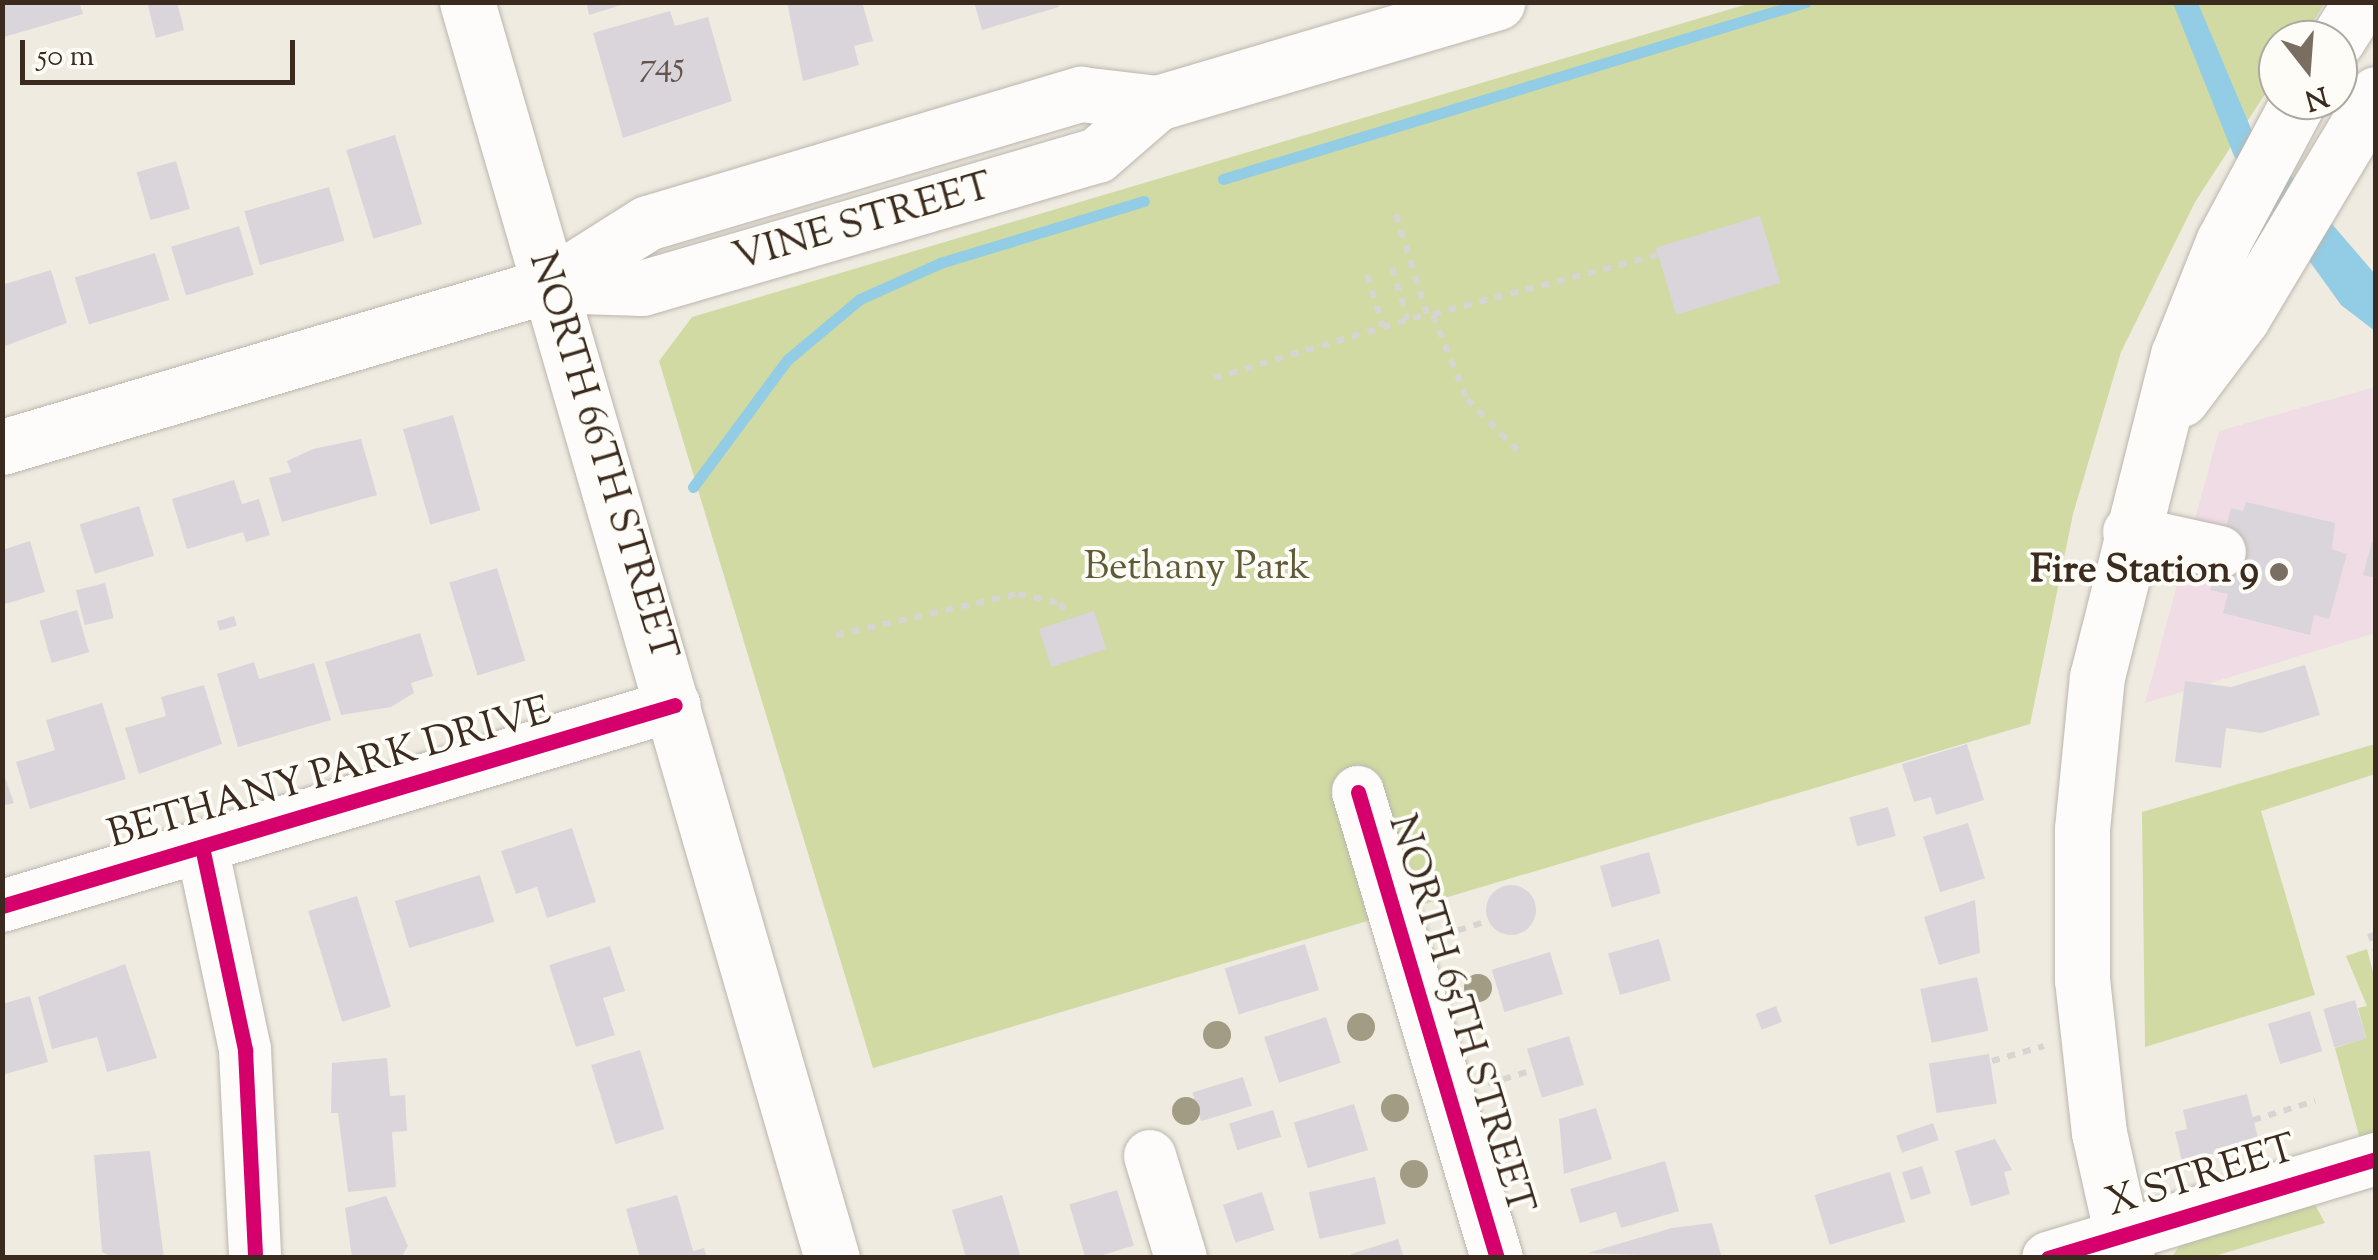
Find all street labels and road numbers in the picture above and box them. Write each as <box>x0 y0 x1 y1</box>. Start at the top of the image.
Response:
street label: VINE STREET <box>728 164 998 284</box>
street label: NORTH 66TH STREET <box>516 247 686 667</box>
street label: BETHANY PARK DRIVE <box>103 689 557 861</box>
street label: NORTH 65TH STREET <box>1375 810 1543 1220</box>
street label: X STREET <box>2101 1126 2303 1230</box>

